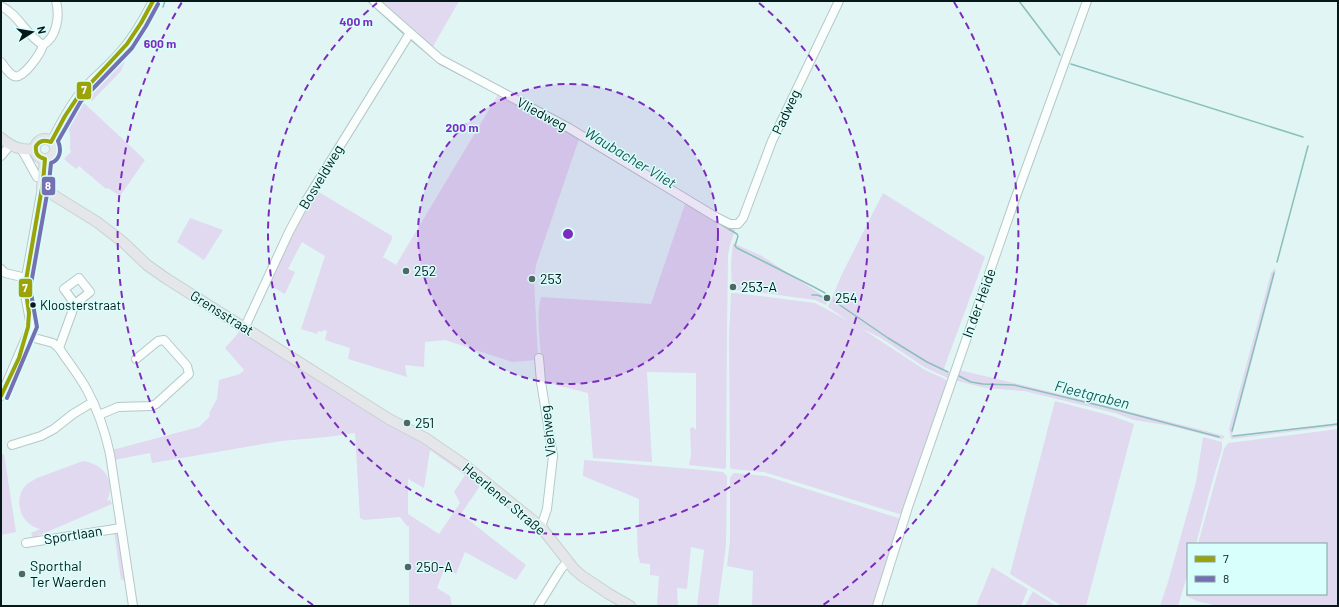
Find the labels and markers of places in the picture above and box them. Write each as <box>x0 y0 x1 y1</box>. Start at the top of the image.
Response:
centre of rings <box>561 227 575 241</box>
place label: 252 <box>414 262 436 279</box>
marker: 252 <box>401 266 411 276</box>
place label: 253 <box>540 270 562 287</box>
marker: 253 <box>527 274 537 284</box>
place label: 253-A <box>741 278 777 295</box>
marker: 253-A <box>728 282 738 292</box>
place label: 254 <box>835 289 857 306</box>
marker: 254 <box>822 293 832 303</box>
place label: Kloosterstraat <box>40 297 121 313</box>
marker: Kloosterstraat <box>28 300 38 310</box>
place label: 251 <box>415 414 434 431</box>
marker: 251 <box>402 418 412 428</box>
place label: Sporthal Ter Waerden <box>30 557 106 590</box>
place label: 250-A <box>416 558 453 575</box>
marker: 250-A <box>403 562 413 572</box>
marker: Sporthal Ter Waerden <box>17 569 27 579</box>

